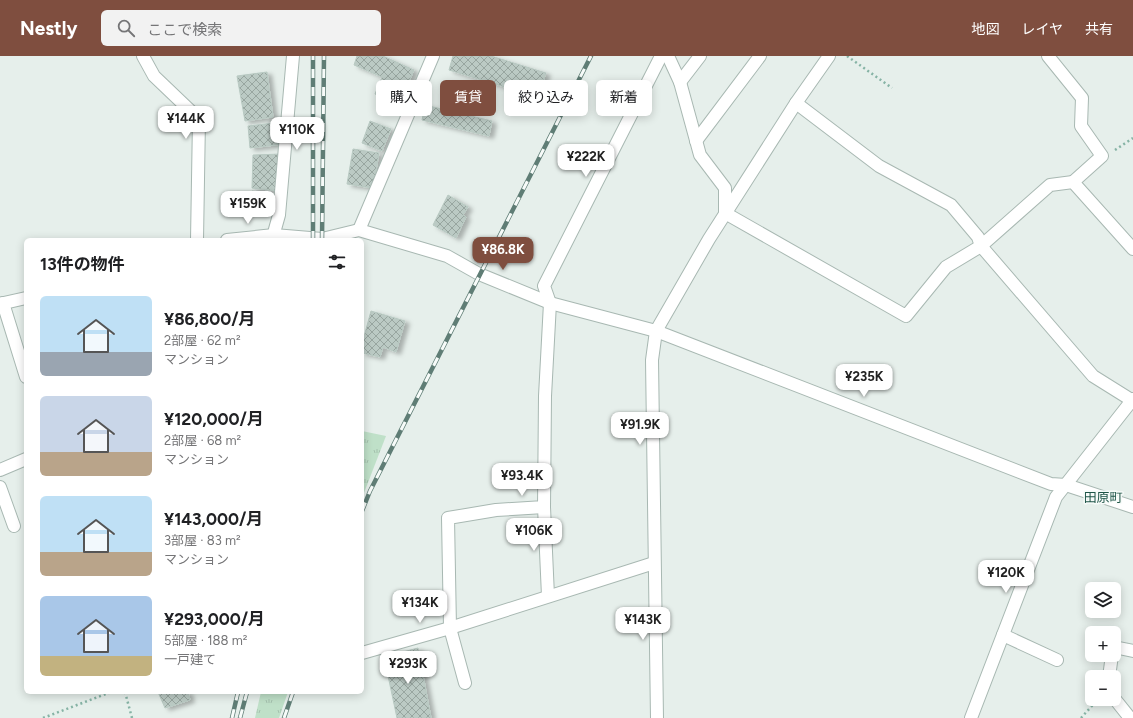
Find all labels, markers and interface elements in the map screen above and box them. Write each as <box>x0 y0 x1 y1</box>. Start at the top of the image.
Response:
search box <box>101 10 381 46</box>
text: Nestly <box>20 17 77 40</box>
icon: search <box>115 17 137 39</box>
text: ここで検索 <box>147 21 222 39</box>
text: 地図 <box>971 21 999 38</box>
text: レイヤ <box>1021 21 1063 38</box>
text: 共有 <box>1085 21 1113 38</box>
chip: 購入 <box>376 80 432 116</box>
chip: 賃貸 <box>440 80 496 116</box>
chip: 絞り込み <box>504 80 588 116</box>
chip: 新着 <box>596 80 652 116</box>
pin: ¥144K <box>158 106 214 140</box>
text: ¥144K <box>167 111 205 126</box>
pin: ¥110K <box>269 117 325 151</box>
text: ¥110K <box>279 122 315 137</box>
pin: ¥222K <box>558 144 614 178</box>
text: ¥222K <box>567 149 606 164</box>
pin: ¥159K <box>220 191 276 225</box>
text: ¥159K <box>230 196 267 211</box>
pin: ¥86.8K <box>470 237 536 271</box>
text: ¥86.8K <box>481 242 525 257</box>
icon: filters <box>326 251 348 273</box>
text: 13件の物件 <box>40 254 125 274</box>
text: ¥86,800/月 <box>164 309 256 329</box>
icon: home <box>72 312 120 360</box>
text: 2部屋 · 62 m² <box>164 333 241 348</box>
text: マンション <box>164 352 229 367</box>
pin: ¥235K <box>836 364 892 398</box>
text: ¥235K <box>845 369 883 384</box>
text: ¥120,000/月 <box>164 409 264 429</box>
icon: home <box>72 412 120 460</box>
pin: ¥91.9K <box>607 412 673 446</box>
text: ¥91.9K <box>620 417 660 432</box>
text: 2部屋 · 68 m² <box>164 433 241 448</box>
text: マンション <box>164 452 229 467</box>
pin: ¥93.4K <box>489 463 555 497</box>
text: ¥93.4K <box>501 468 543 483</box>
district label: 田原町 <box>1083 490 1123 505</box>
text: ¥143,000/月 <box>164 509 263 529</box>
icon: home <box>72 512 120 560</box>
pin: ¥106K <box>506 518 562 552</box>
text: ¥106K <box>515 523 553 538</box>
text: 3部屋 · 83 m² <box>164 533 241 548</box>
text: マンション <box>164 552 229 567</box>
pin: ¥120K <box>978 560 1034 594</box>
text: ¥120K <box>987 565 1025 580</box>
map controls <box>1085 582 1121 706</box>
button: layers <box>1085 582 1121 618</box>
pin: ¥134K <box>392 590 448 624</box>
text: ¥134K <box>401 595 439 610</box>
pin: ¥143K <box>615 607 671 641</box>
text: ¥293,000/月 <box>164 609 265 629</box>
icon: home <box>72 612 120 660</box>
text: ¥143K <box>624 612 662 627</box>
button: + <box>1085 626 1121 662</box>
text: 5部屋 · 188 m² <box>164 633 248 648</box>
pin: ¥293K <box>380 651 436 685</box>
text: 一戸建て <box>164 652 216 667</box>
text: ¥293K <box>389 656 427 671</box>
button: − <box>1085 670 1121 706</box>

